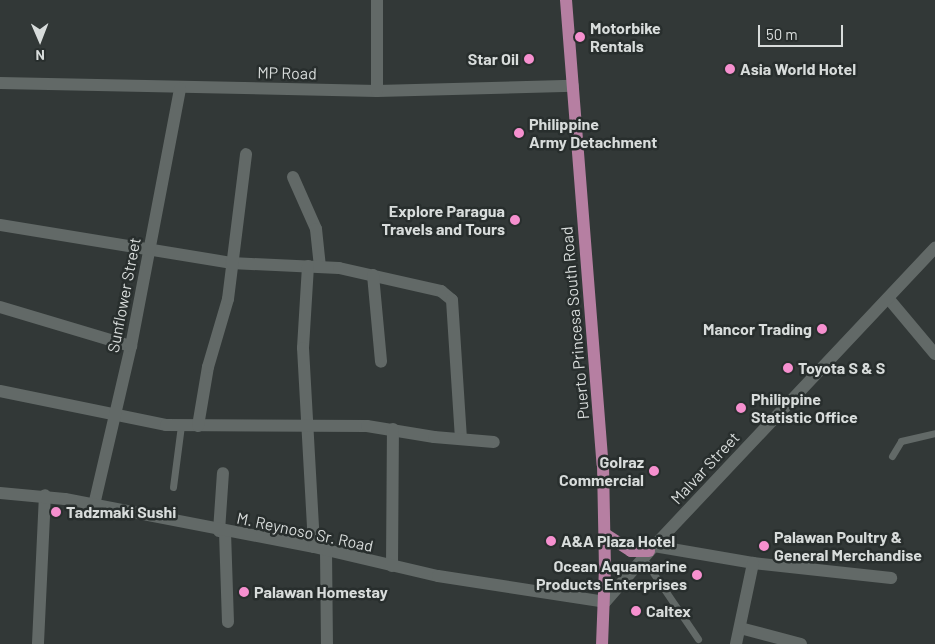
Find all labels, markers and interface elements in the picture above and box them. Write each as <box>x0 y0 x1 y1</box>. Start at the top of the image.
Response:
north arrow <box>15 15 65 65</box>
scale bar <box>760 15 845 47</box>
place label: Motorbike Rentals <box>590 18 661 56</box>
text: 50 m <box>766 25 798 43</box>
marker: Motorbike Rentals <box>574 31 586 43</box>
text: N <box>35 47 45 64</box>
place label: Star Oil <box>468 49 519 69</box>
marker: Star Oil <box>523 53 535 65</box>
place label: Asia World Hotel <box>740 59 856 79</box>
street label: MP Road <box>257 63 317 83</box>
marker: Asia World Hotel <box>724 63 736 75</box>
place label: Philippine Army Detachment <box>529 114 657 152</box>
marker: Philippine Army Detachment <box>513 127 525 139</box>
place label: Explore Paragua Travels and Tours <box>382 201 505 239</box>
marker: Explore Paragua Travels and Tours <box>509 214 521 226</box>
street label: Puerto Princesa South Road <box>557 226 593 420</box>
street label: Sunflower Street <box>103 236 145 354</box>
place label: Mancor Trading <box>703 319 812 339</box>
marker: Mancor Trading <box>816 323 828 335</box>
place label: Toyota S & S <box>798 358 885 378</box>
marker: Toyota S & S <box>782 362 794 374</box>
place label: Philippine Statistic Office <box>751 389 858 427</box>
marker: Philippine Statistic Office <box>735 402 747 414</box>
street label: Malvar Street <box>667 428 743 508</box>
place label: Golraz Commercial <box>559 452 644 490</box>
marker: Golraz Commercial <box>648 465 660 477</box>
place label: Tadzmaki Sushi <box>66 502 176 522</box>
marker: Tadzmaki Sushi <box>50 506 62 518</box>
street label: M. Reynoso Sr. Road <box>235 508 375 556</box>
place label: Palawan Poultry & General Merchandise <box>774 527 922 565</box>
place label: A&A Plaza Hotel <box>561 531 675 551</box>
marker: A&A Plaza Hotel <box>545 535 557 547</box>
marker: Palawan Poultry & General Merchandise <box>758 540 770 552</box>
place label: Ocean Aquamarine Products Enterprises <box>536 556 687 594</box>
marker: Ocean Aquamarine Products Enterprises <box>691 569 703 581</box>
place label: Palawan Homestay <box>254 582 388 602</box>
marker: Palawan Homestay <box>238 586 250 598</box>
place label: Caltex <box>646 601 691 621</box>
marker: Caltex <box>630 605 642 617</box>

